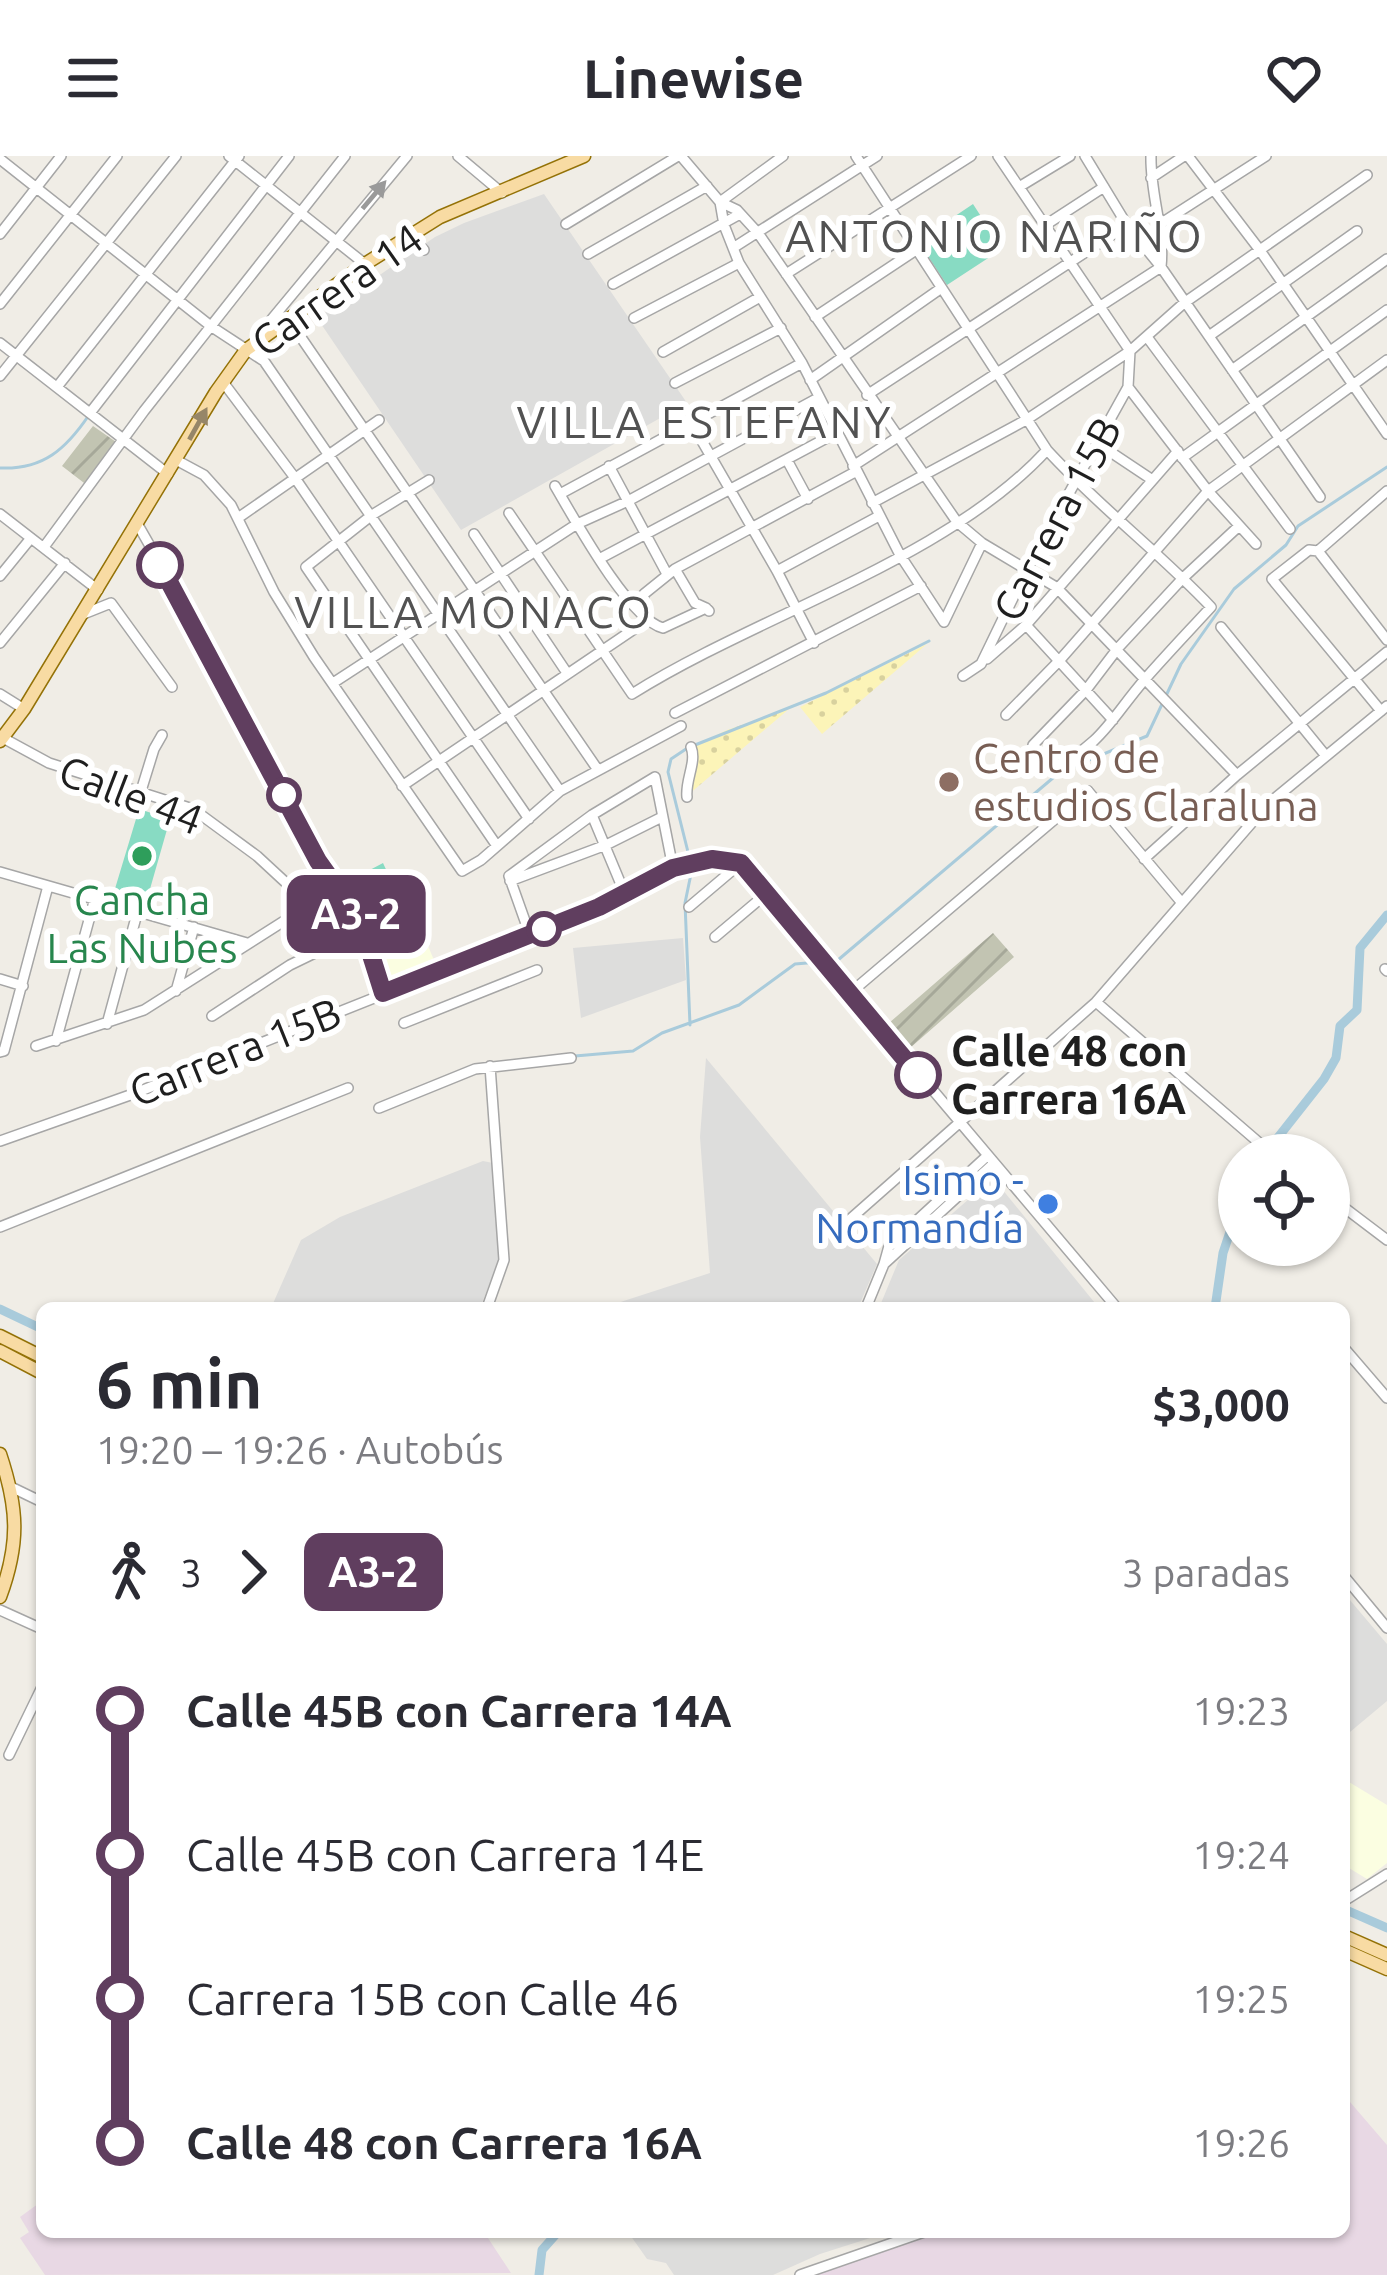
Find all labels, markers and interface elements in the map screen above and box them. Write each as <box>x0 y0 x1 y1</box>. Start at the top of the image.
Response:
icon: menu <box>60 45 126 111</box>
icon: heart <box>1261 45 1327 111</box>
text: Linewise <box>583 48 804 108</box>
one-way arrow <box>361 180 387 210</box>
district label: ANTONIO NARIÑO <box>785 210 1205 261</box>
street label: Carrera 14 <box>243 214 431 365</box>
district label: VILLA ESTEFANY <box>516 396 894 447</box>
one-way arrow <box>186 408 207 441</box>
street label: Carrera 15B <box>983 409 1130 628</box>
unlabelled marker <box>138 543 182 587</box>
district label: VILLA MONACO <box>294 586 654 637</box>
place label: Centro de estudios Claraluna <box>973 734 1319 829</box>
street label: Calle 44 <box>53 746 209 843</box>
marker: Centro de estudios Claraluna <box>936 769 962 795</box>
unlabelled marker <box>268 779 300 811</box>
marker: Cancha Las Nubes <box>129 843 155 869</box>
line badge: A3-2 <box>272 875 440 953</box>
place label: Cancha Las Nubes <box>47 876 237 971</box>
text: A3-2 <box>311 890 401 937</box>
unlabelled marker <box>528 913 560 945</box>
street label: Carrera 15B <box>122 988 347 1115</box>
place label: Calle 48 con Carrera 16A <box>951 1027 1188 1122</box>
marker: Calle 48 con Carrera 16A <box>896 1053 940 1097</box>
map controls <box>1218 1134 1350 1266</box>
button: locate <box>1218 1134 1350 1266</box>
place label: Isimo - Normandía <box>815 1156 1024 1251</box>
marker: Isimo - Normandía <box>1035 1191 1061 1217</box>
text: 6 min <box>96 1346 263 1420</box>
text: $3,000 <box>1152 1379 1290 1430</box>
text: 19:20 – 19:26 · Autobús <box>96 1428 504 1471</box>
icon: walk <box>96 1539 162 1605</box>
icon: forward <box>220 1539 286 1605</box>
text: A3-2 <box>328 1548 419 1595</box>
text: 3 <box>180 1551 202 1594</box>
text: 3 paradas <box>1122 1551 1290 1594</box>
text: Calle 45B con Carrera 14A <box>186 1685 732 1736</box>
text: 19:23 <box>1192 1689 1290 1732</box>
text: Calle 45B con Carrera 14E <box>186 1829 704 1880</box>
text: 19:24 <box>1192 1833 1290 1876</box>
text: Carrera 15B con Calle 46 <box>186 1973 679 2024</box>
text: 19:25 <box>1192 1977 1290 2020</box>
text: Calle 48 con Carrera 16A <box>186 2117 702 2168</box>
text: 19:26 <box>1192 2121 1290 2164</box>

